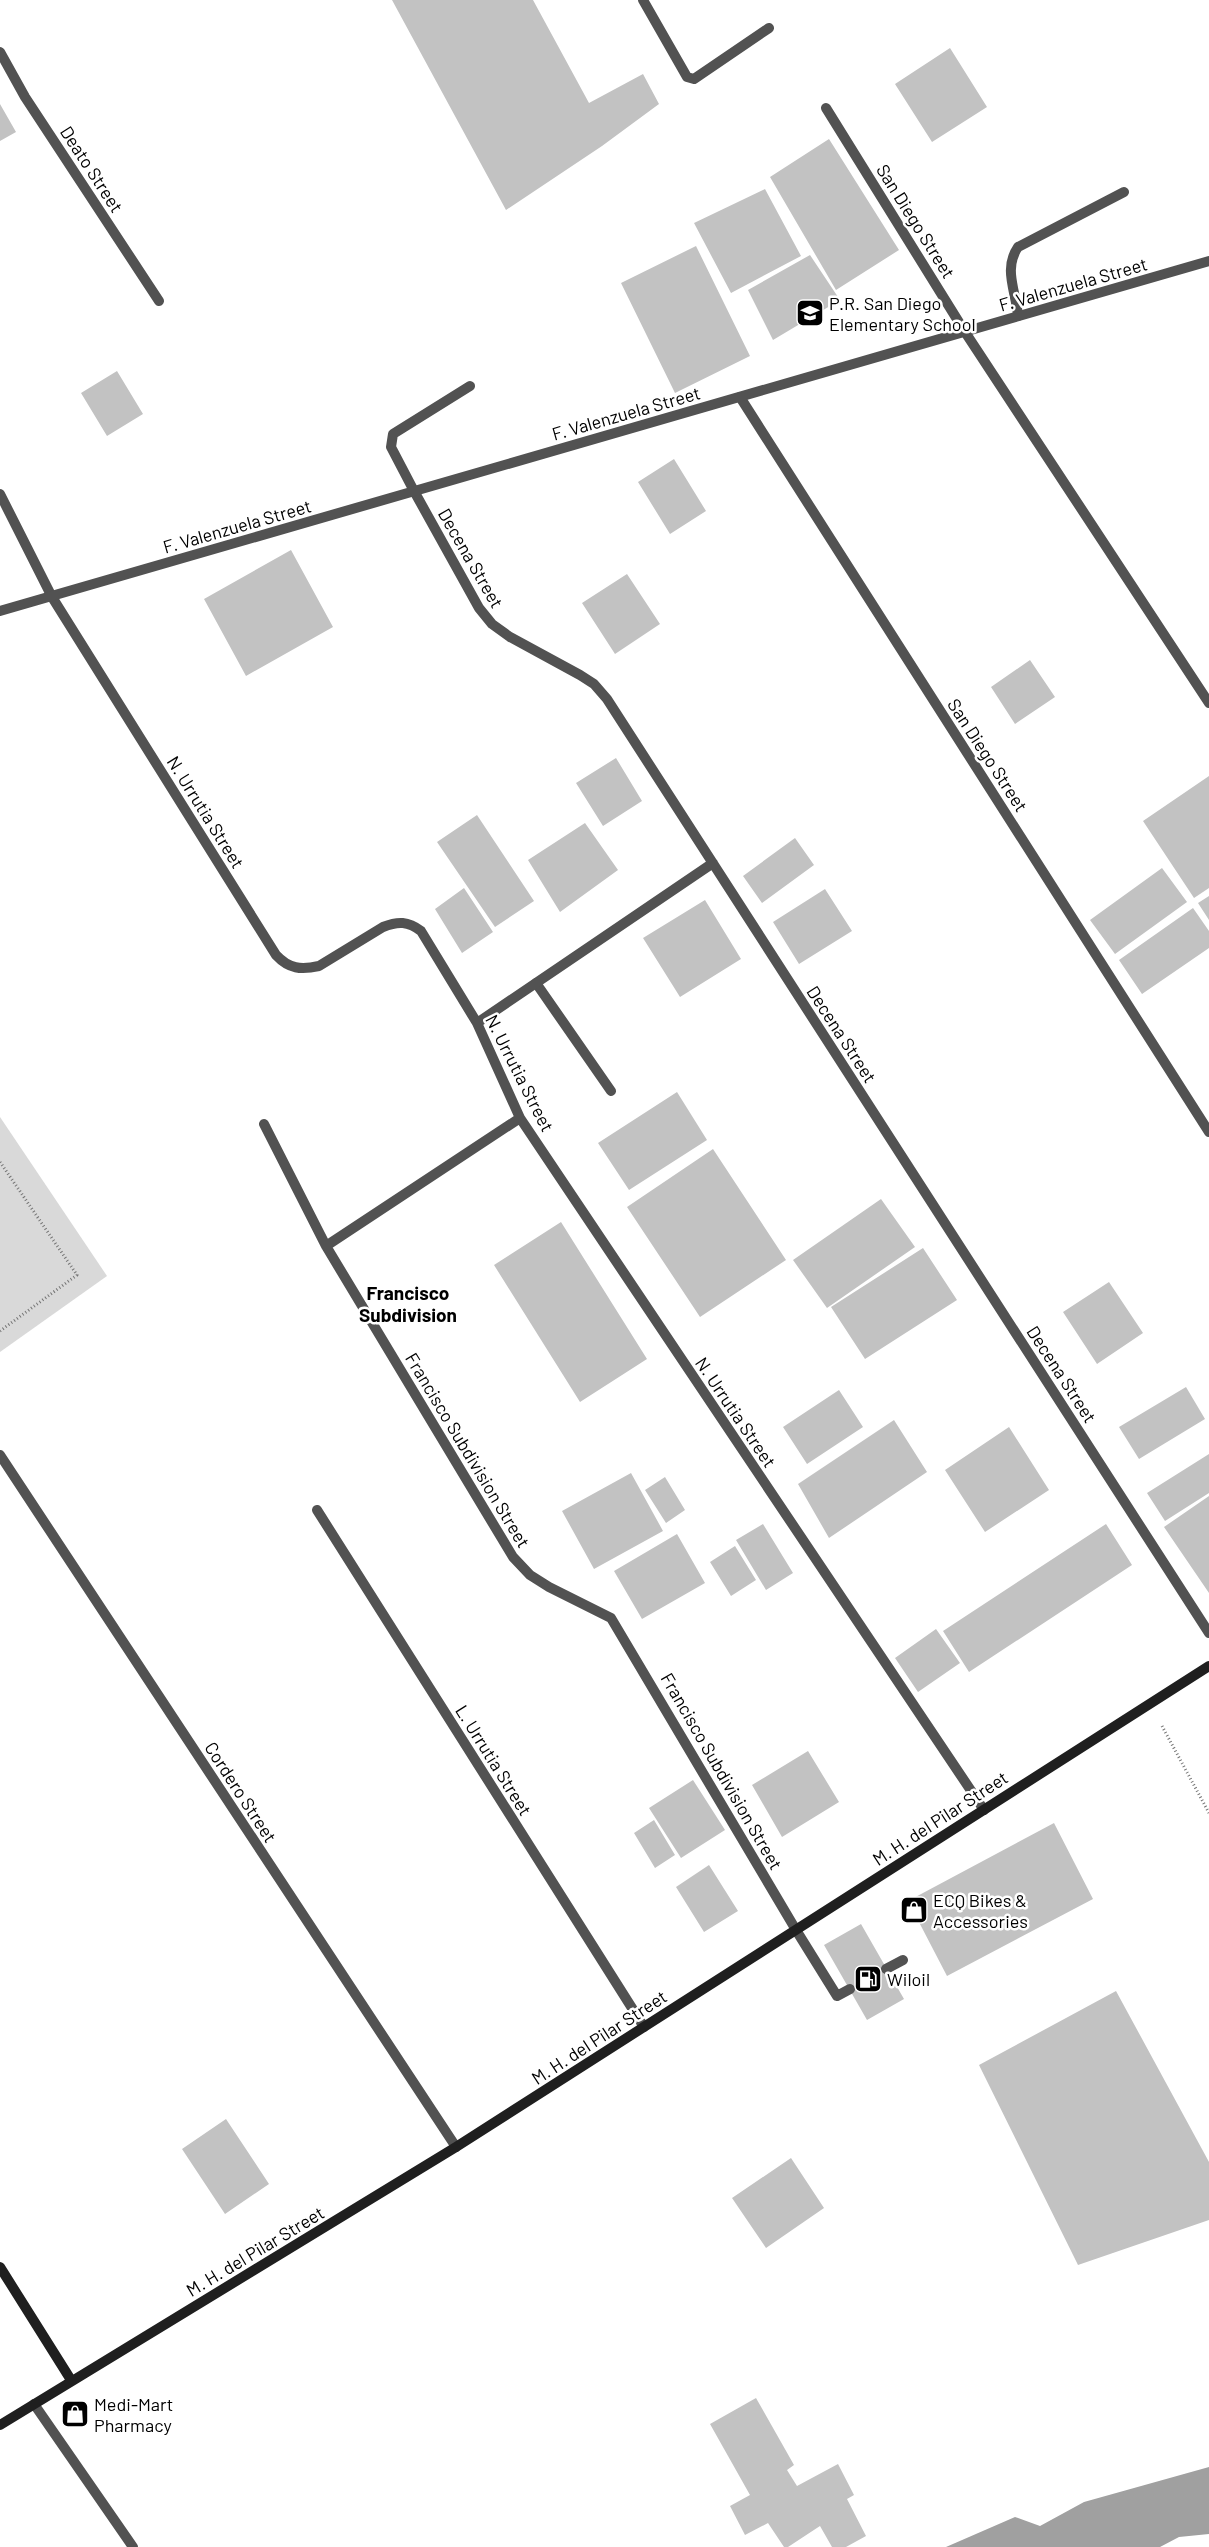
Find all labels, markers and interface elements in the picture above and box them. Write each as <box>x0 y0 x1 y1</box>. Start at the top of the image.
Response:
street label: Deato Street <box>56 122 128 216</box>
street label: San Diego Street <box>872 160 960 282</box>
street label: F. Valenzuela Street <box>996 252 1150 316</box>
place label: P.R. San Diego Elementary School <box>829 292 976 335</box>
school or university icon: P.R. San Diego Elementary School <box>795 298 825 328</box>
street label: F. Valenzuela Street <box>549 381 703 445</box>
street label: F. Valenzuela Street <box>160 494 314 558</box>
street label: Decena Street <box>434 504 508 612</box>
street label: San Diego Street <box>943 694 1033 816</box>
street label: N. Urrutia Street <box>163 752 249 872</box>
street label: Decena Street <box>802 981 882 1087</box>
street label: N. Urrutia Street <box>481 1011 559 1135</box>
district label: Francisco Subdivision <box>359 1281 457 1326</box>
street label: Decena Street <box>1022 1321 1102 1427</box>
street label: Francisco Subdivision Street <box>401 1349 535 1551</box>
street label: N. Urrutia Street <box>691 1353 781 1471</box>
street label: Francisco Subdivision Street <box>657 1669 787 1873</box>
street label: L. Urrutia Street <box>451 1701 537 1819</box>
street label: Cordero Street <box>200 1738 282 1846</box>
street label: M. H. del Pilar Street <box>868 1766 1012 1870</box>
place label: ECQ Bikes & Accessories <box>933 1889 1028 1932</box>
shop icon: ECQ Bikes & Accessories <box>899 1895 929 1925</box>
fuel station icon: Wiloil <box>853 1964 883 1994</box>
place label: Wiloil <box>887 1968 930 1990</box>
street label: M. H. del Pilar Street <box>527 1985 671 2089</box>
street label: M. H. del Pilar Street <box>182 2201 328 2301</box>
place label: Medi-Mart Pharmacy <box>94 2393 173 2436</box>
shop icon: Medi-Mart Pharmacy <box>60 2399 90 2429</box>

